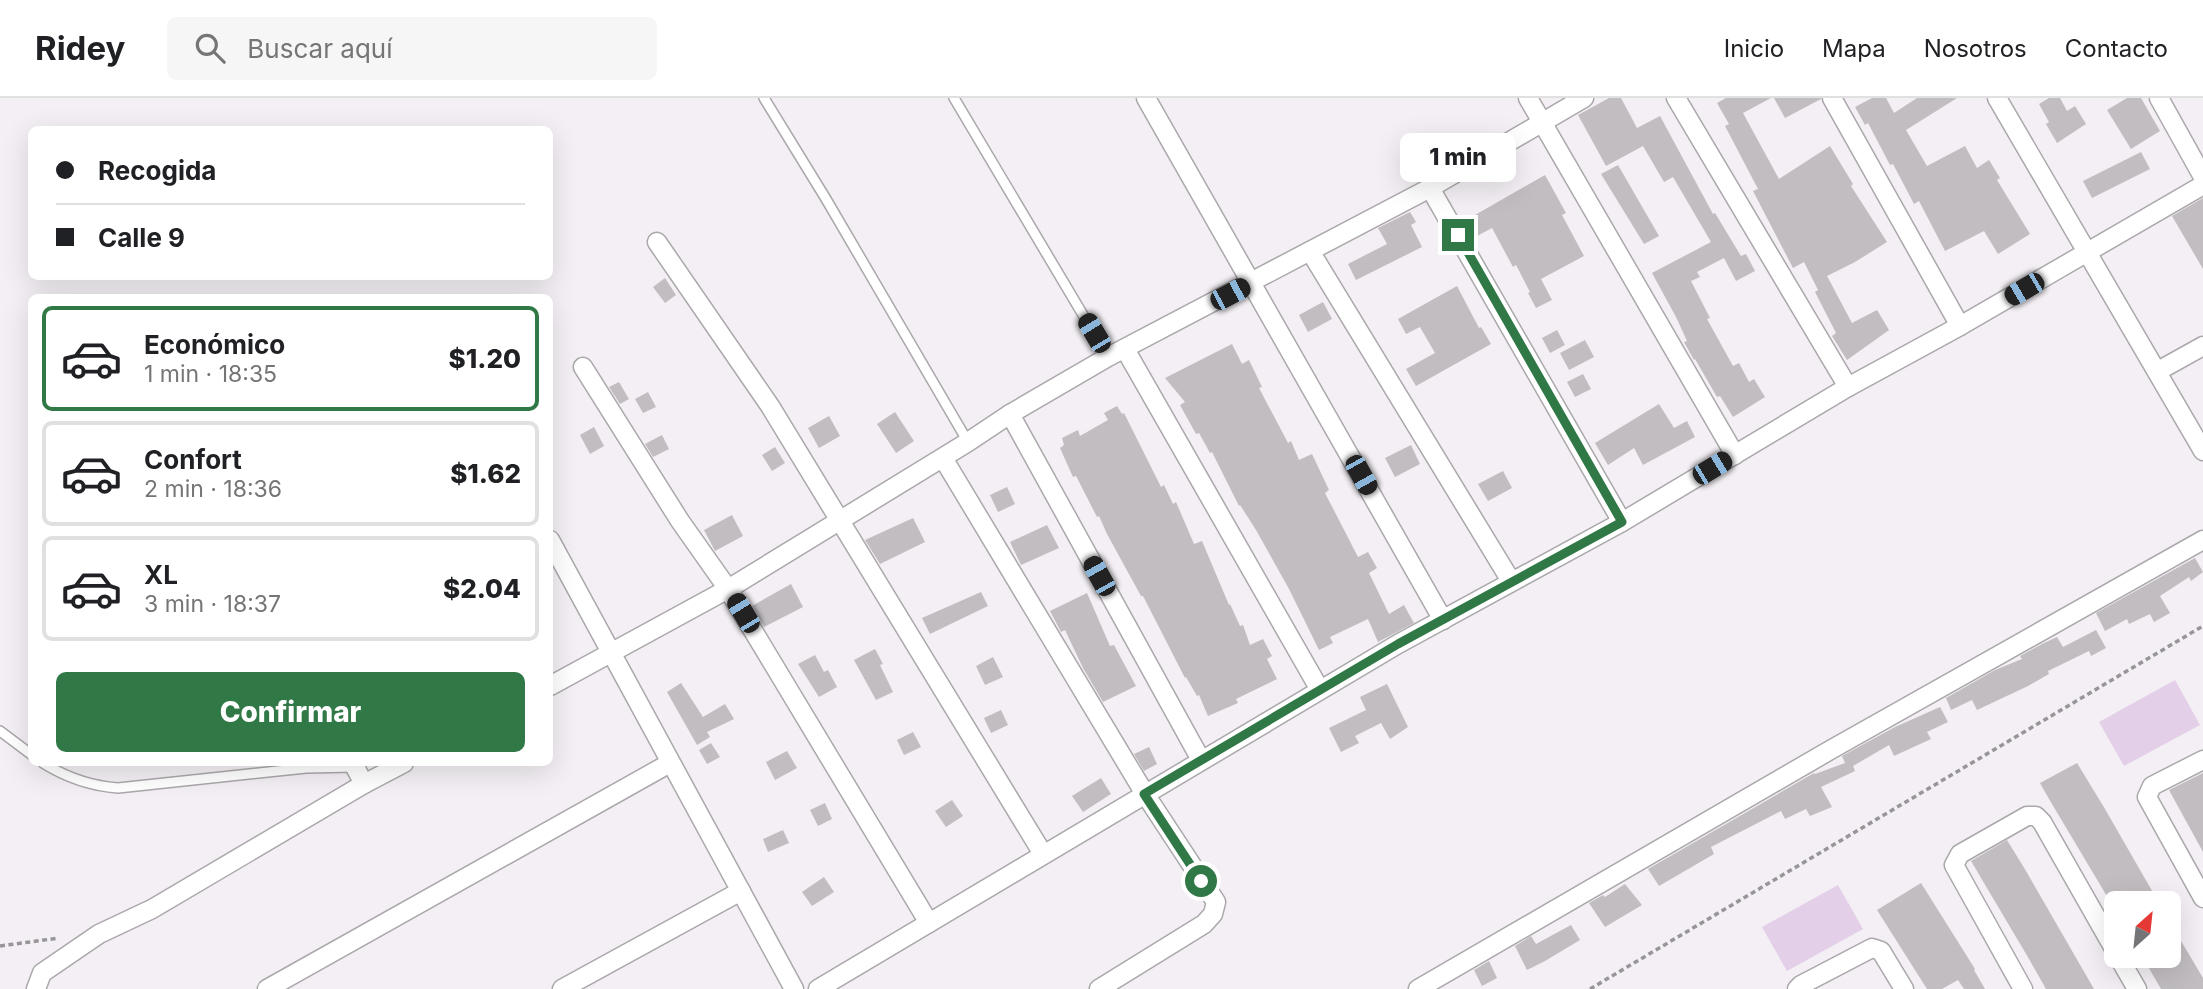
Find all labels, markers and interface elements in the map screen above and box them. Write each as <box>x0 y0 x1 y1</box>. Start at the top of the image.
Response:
search box <box>167 17 657 80</box>
text: Ridey <box>35 28 125 68</box>
icon: search <box>191 29 229 67</box>
text: Buscar aquí <box>247 33 392 64</box>
text: Inicio <box>1724 34 1784 63</box>
text: Mapa <box>1822 34 1886 63</box>
text: Nosotros <box>1924 34 2027 63</box>
text: Contacto <box>2065 34 2168 63</box>
callout: 1 min <box>1400 134 1516 183</box>
text: 1 min <box>1429 143 1487 171</box>
text: Recogida <box>98 155 216 186</box>
route end <box>1442 219 1474 251</box>
text: Calle 9 <box>98 222 185 253</box>
car <box>2001 269 2048 309</box>
car <box>1207 275 1254 313</box>
car <box>1075 310 1114 356</box>
icon: car <box>60 327 123 390</box>
text: Económico <box>144 329 285 360</box>
text: $1.20 <box>449 343 521 374</box>
text: 1 min · 18:35 <box>144 360 277 388</box>
icon: car <box>60 442 123 505</box>
text: Confort <box>144 444 242 475</box>
car <box>1689 448 1736 488</box>
car <box>1342 452 1381 498</box>
text: $1.62 <box>450 458 521 489</box>
text: 2 min · 18:36 <box>144 475 282 503</box>
car <box>1080 553 1119 599</box>
icon: car <box>60 557 123 620</box>
text: XL <box>144 559 178 590</box>
text: $2.04 <box>443 573 521 604</box>
text: 3 min · 18:37 <box>144 590 281 618</box>
car <box>724 590 763 636</box>
button: Confirmar <box>56 672 525 752</box>
route start <box>1185 865 1217 897</box>
north arrow <box>2104 891 2180 968</box>
map controls <box>2104 891 2181 968</box>

